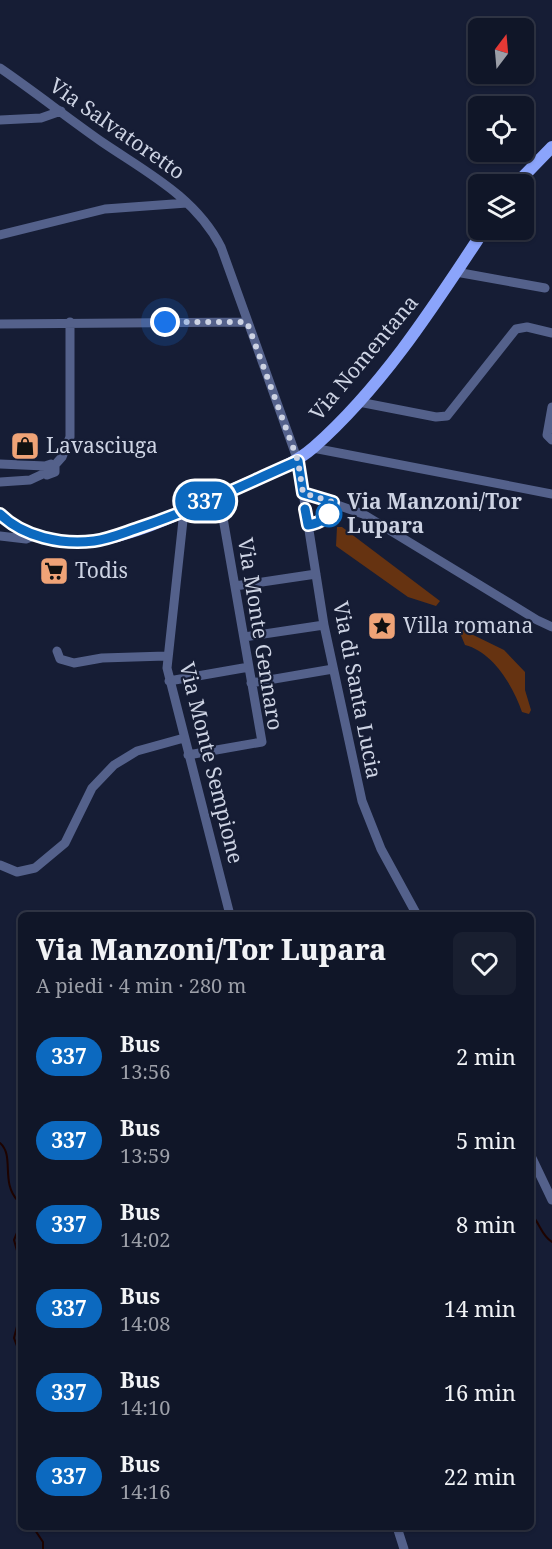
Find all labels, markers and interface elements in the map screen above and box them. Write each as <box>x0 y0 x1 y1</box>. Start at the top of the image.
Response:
north arrow <box>468 18 534 84</box>
map controls <box>468 18 534 240</box>
street label: Via Salvatoretto <box>44 71 191 185</box>
button: locate <box>468 96 534 162</box>
button: layers <box>468 174 534 240</box>
street label: Via Nomentana <box>303 289 424 426</box>
your location <box>150 307 180 337</box>
shop icon: Lavasciuga <box>9 430 41 462</box>
place label: Lavasciuga <box>46 431 158 459</box>
line badge: 337 <box>170 482 240 520</box>
text: 337 <box>187 487 223 515</box>
place label: Via Manzoni/Tor Lupara <box>347 487 522 539</box>
marker: Via Manzoni/Tor Lupara <box>316 501 342 527</box>
street label: Via Monte Gennaro <box>232 535 290 732</box>
supermarket icon: Todis <box>38 555 70 587</box>
place label: Todis <box>75 556 128 584</box>
street label: Via di Santa Lucia <box>327 599 389 781</box>
place icon: Villa romana <box>366 610 398 642</box>
place label: Villa romana <box>403 611 533 639</box>
street label: Via Monte Sempione <box>173 659 251 866</box>
text: Via Manzoni/Tor Lupara <box>36 930 386 968</box>
button: heart <box>453 932 516 995</box>
text: A piedi · 4 min · 280 m <box>36 972 246 999</box>
text: Bus <box>120 1028 160 1058</box>
text: 2 min <box>456 1041 516 1071</box>
text: 337 <box>51 1042 87 1070</box>
text: 13:56 <box>120 1058 170 1085</box>
text: Bus <box>120 1112 160 1142</box>
text: 5 min <box>456 1125 516 1155</box>
text: 337 <box>51 1126 87 1154</box>
text: 13:59 <box>120 1142 170 1169</box>
text: Bus <box>120 1196 160 1226</box>
text: 8 min <box>456 1209 516 1239</box>
text: 337 <box>51 1210 87 1238</box>
text: 14:02 <box>120 1226 170 1253</box>
text: Bus <box>120 1280 160 1310</box>
text: 14 min <box>444 1293 516 1323</box>
text: 337 <box>51 1294 87 1322</box>
text: 14:08 <box>120 1310 170 1337</box>
text: Bus <box>120 1364 160 1394</box>
text: 16 min <box>444 1377 516 1407</box>
text: 337 <box>51 1378 87 1406</box>
text: 14:10 <box>120 1394 170 1421</box>
text: Bus <box>120 1448 160 1478</box>
text: 22 min <box>444 1461 516 1491</box>
text: 337 <box>51 1462 87 1490</box>
text: 14:16 <box>120 1478 170 1505</box>

